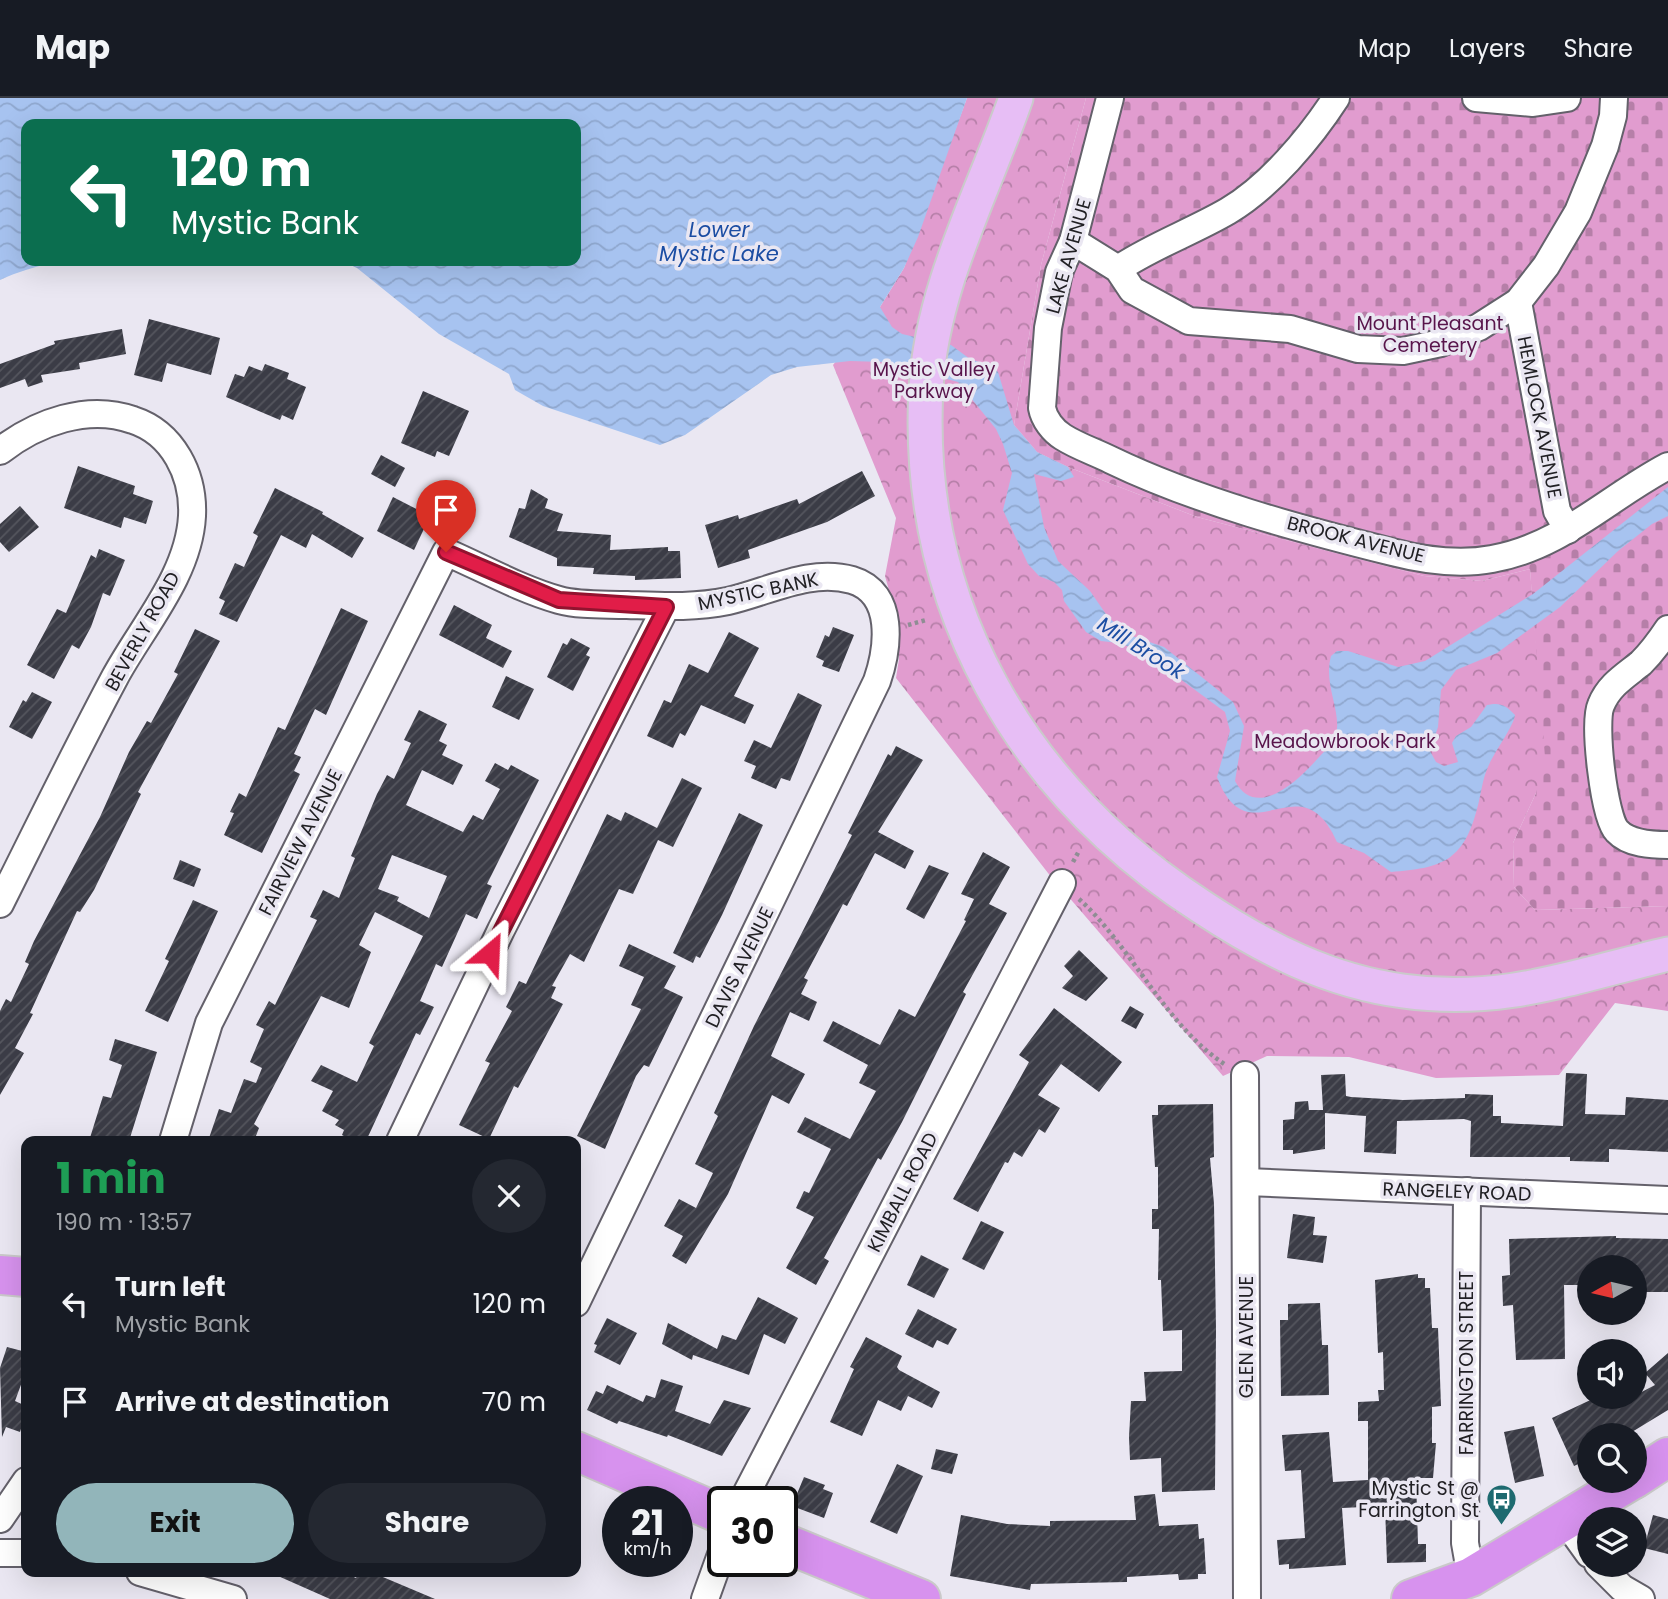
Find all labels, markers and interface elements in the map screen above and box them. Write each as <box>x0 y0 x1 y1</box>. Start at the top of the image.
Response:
text: Map <box>35 24 110 71</box>
text: Map <box>1358 32 1411 65</box>
text: Layers <box>1449 32 1525 65</box>
text: Share <box>1563 32 1633 65</box>
text: 120 m <box>171 135 312 203</box>
icon: left <box>56 147 147 238</box>
street label: LAKE AVENUE <box>1039 195 1098 317</box>
text: Mystic Bank <box>171 200 359 245</box>
water label: Lower Mystic Lake <box>659 215 779 268</box>
park label: Mount Pleasant Cemetery <box>1357 310 1504 359</box>
street label: HEMLOCK AVENUE <box>1511 334 1568 501</box>
park label: Mystic Valley Parkway <box>873 356 996 405</box>
pin <box>416 480 476 552</box>
icon: arrive <box>427 491 465 529</box>
street label: BROOK AVENUE <box>1284 509 1427 570</box>
street label: MYSTIC BANK <box>695 566 821 617</box>
street label: BEVERLY ROAD <box>98 567 186 696</box>
water label: Mill Brook <box>1092 609 1192 687</box>
park label: Meadowbrook Park <box>1254 728 1436 755</box>
street label: FAIRVIEW AVENUE <box>252 764 349 920</box>
street label: DAVIS AVENUE <box>699 902 780 1032</box>
position arrow <box>453 916 527 990</box>
street label: KIMBALL ROAD <box>861 1128 944 1257</box>
text: 1 min <box>56 1149 166 1208</box>
button: close <box>472 1159 546 1233</box>
street label: RANGELEY ROAD <box>1382 1175 1532 1208</box>
text: 190 m · 13:57 <box>56 1206 192 1238</box>
north arrow <box>1577 1255 1647 1325</box>
map controls <box>1577 1255 1647 1577</box>
text: Turn left <box>115 1269 226 1305</box>
street label: FARRINGTON STREET <box>1453 1271 1480 1455</box>
street label: GLEN AVENUE <box>1233 1276 1260 1398</box>
icon: left <box>56 1285 94 1323</box>
text: 120 m <box>473 1286 546 1322</box>
text: Mystic Bank <box>115 1308 250 1340</box>
button: sound <box>1577 1339 1647 1409</box>
icon: arrive <box>56 1383 94 1421</box>
text: Arrive at destination <box>115 1384 390 1420</box>
text: 70 m <box>482 1384 546 1420</box>
button: search <box>1577 1423 1647 1493</box>
place label: Mystic St @ Farrington St <box>1358 1475 1479 1524</box>
bus stop icon: Mystic St @ Farrington St <box>1485 1482 1519 1526</box>
button: Exit <box>56 1483 294 1563</box>
button: Share <box>308 1483 546 1563</box>
speed limit sign: 30 <box>707 1486 798 1577</box>
text: 21 <box>631 1498 664 1547</box>
button: layers <box>1577 1507 1647 1577</box>
text: km/h <box>624 1536 671 1561</box>

